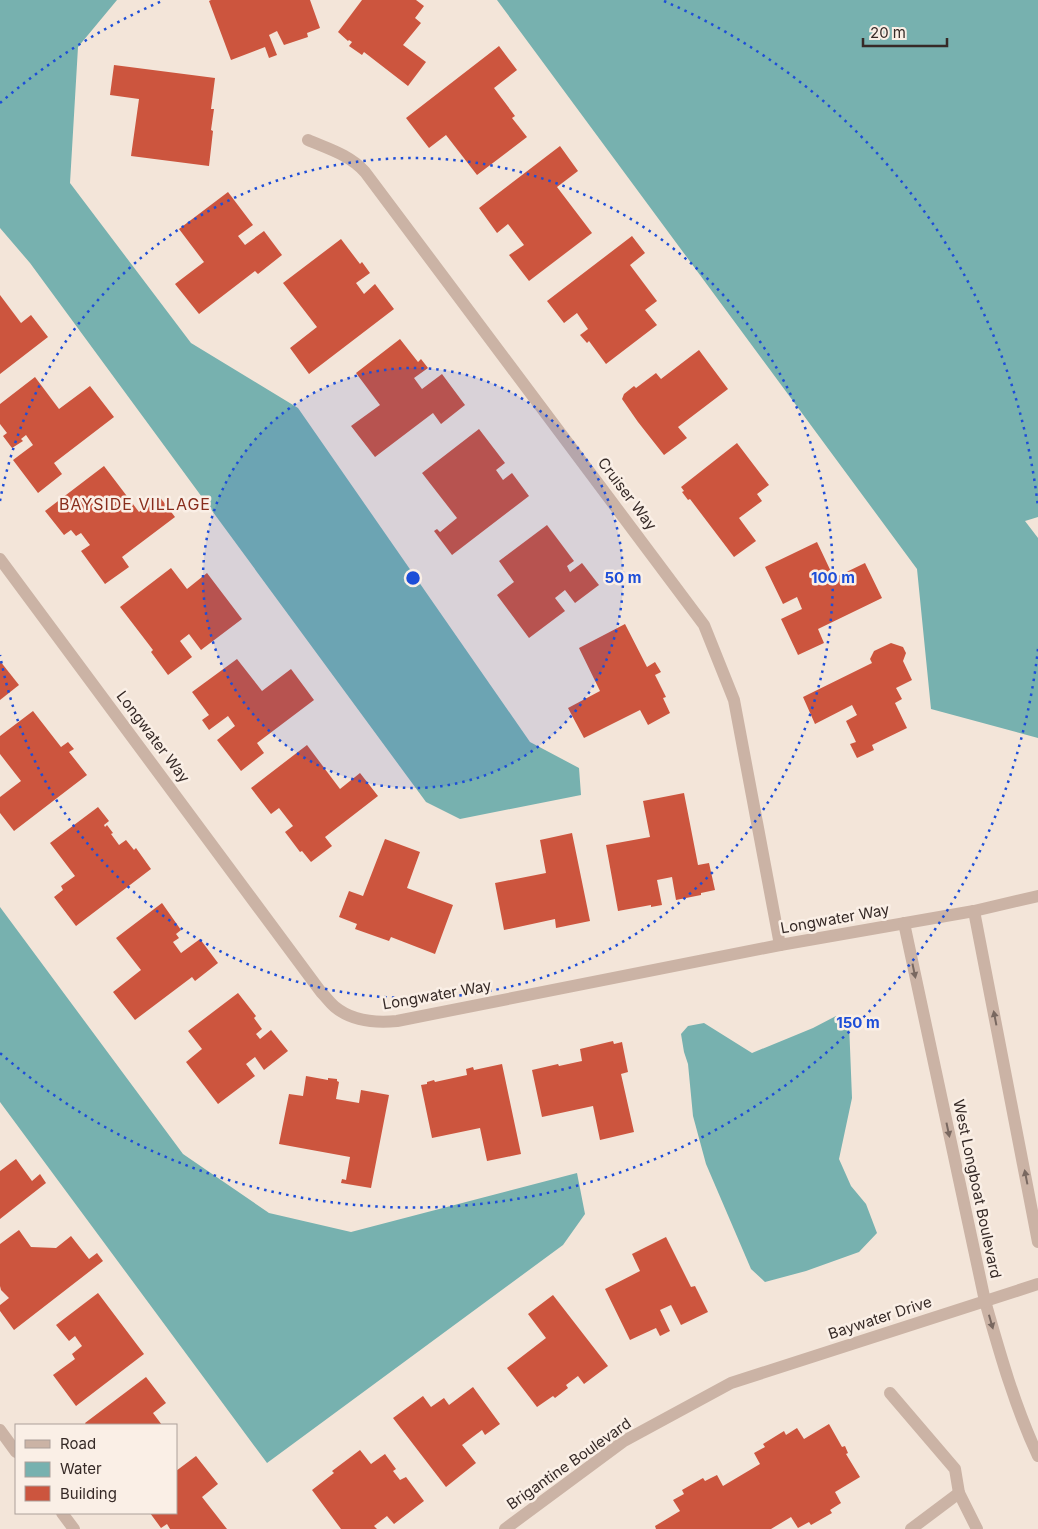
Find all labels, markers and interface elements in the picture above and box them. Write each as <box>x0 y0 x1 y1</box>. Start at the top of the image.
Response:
scale bar <box>863 15 947 47</box>
text: 20 m <box>870 23 906 42</box>
street label: Cruiser Way <box>594 454 661 534</box>
district label: BAYSIDE VILLAGE <box>59 494 211 514</box>
text: 50 m <box>605 568 641 587</box>
text: 100 m <box>811 568 855 587</box>
centre of rings <box>404 569 422 587</box>
street label: Longwater Way <box>113 687 195 787</box>
street label: Longwater Way <box>779 899 891 937</box>
one-way arrow <box>910 963 918 978</box>
street label: Longwater Way <box>381 975 493 1013</box>
one-way arrow <box>991 1010 999 1025</box>
text: 150 m <box>836 1013 880 1032</box>
street label: West Longboat Boulevard <box>949 1098 1006 1280</box>
one-way arrow <box>944 1122 952 1137</box>
one-way arrow <box>1021 1169 1029 1185</box>
street label: Baywater Drive <box>826 1292 934 1343</box>
one-way arrow <box>987 1315 995 1330</box>
street label: Brigantine Boulevard <box>503 1414 634 1514</box>
legend <box>15 1424 178 1514</box>
text: Road <box>60 1434 96 1453</box>
text: Water <box>60 1459 102 1478</box>
text: Building <box>60 1484 117 1503</box>

